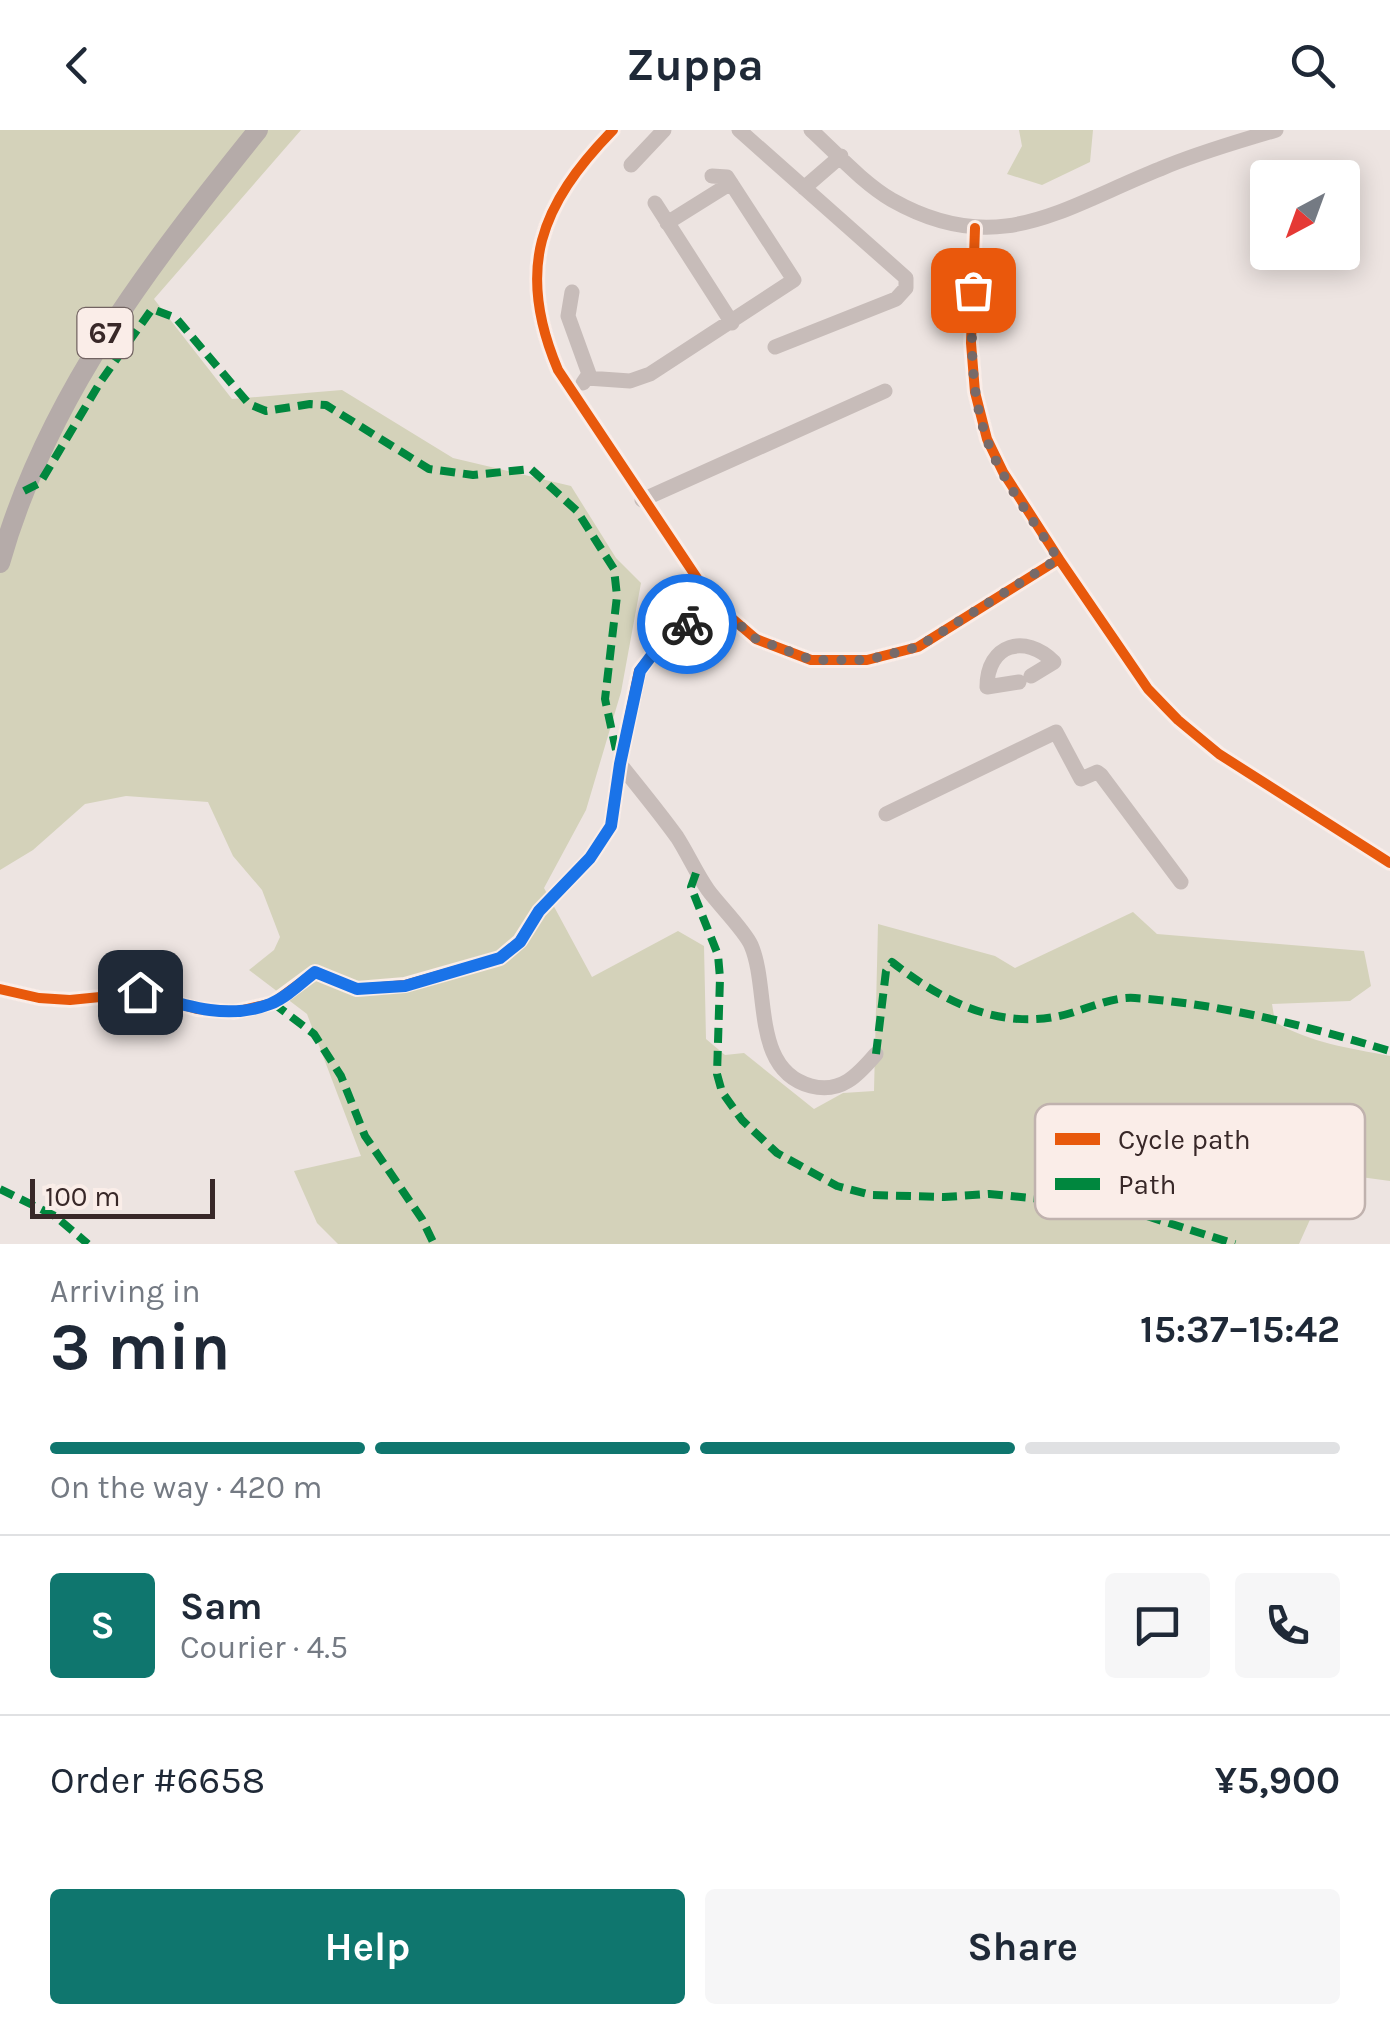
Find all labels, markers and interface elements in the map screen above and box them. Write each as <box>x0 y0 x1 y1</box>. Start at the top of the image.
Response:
icon: back <box>50 38 105 93</box>
icon: search <box>1285 38 1340 93</box>
text: Zuppa <box>626 39 764 91</box>
north arrow <box>1250 160 1360 270</box>
map controls <box>1250 160 1360 270</box>
pin <box>931 248 1016 333</box>
icon: bag <box>946 263 1001 318</box>
road number: 67 <box>78 308 132 358</box>
courier <box>637 574 737 674</box>
icon: bike <box>660 597 715 652</box>
pin <box>98 950 183 1035</box>
icon: home <box>113 965 168 1020</box>
legend <box>1035 1104 1365 1219</box>
text: Cycle path <box>1118 1123 1251 1156</box>
text: Path <box>1118 1168 1176 1201</box>
scale bar <box>30 1174 215 1218</box>
text: 100 m <box>45 1180 120 1213</box>
text: Arriving in <box>50 1273 201 1310</box>
text: 15:37–15:42 <box>1140 1307 1340 1352</box>
text: 3 min <box>50 1309 230 1385</box>
text: On the way · 420 m <box>50 1469 323 1506</box>
button: chat <box>1105 1573 1210 1678</box>
button: phone <box>1235 1573 1340 1678</box>
text: Sam <box>180 1584 263 1629</box>
text: S <box>90 1603 115 1648</box>
text: Courier · 4.5 <box>180 1629 348 1666</box>
text: Order #6658 <box>50 1758 265 1803</box>
text: ¥5,900 <box>1215 1758 1340 1803</box>
button: Help <box>50 1889 685 2004</box>
button: Share <box>705 1889 1340 2004</box>

